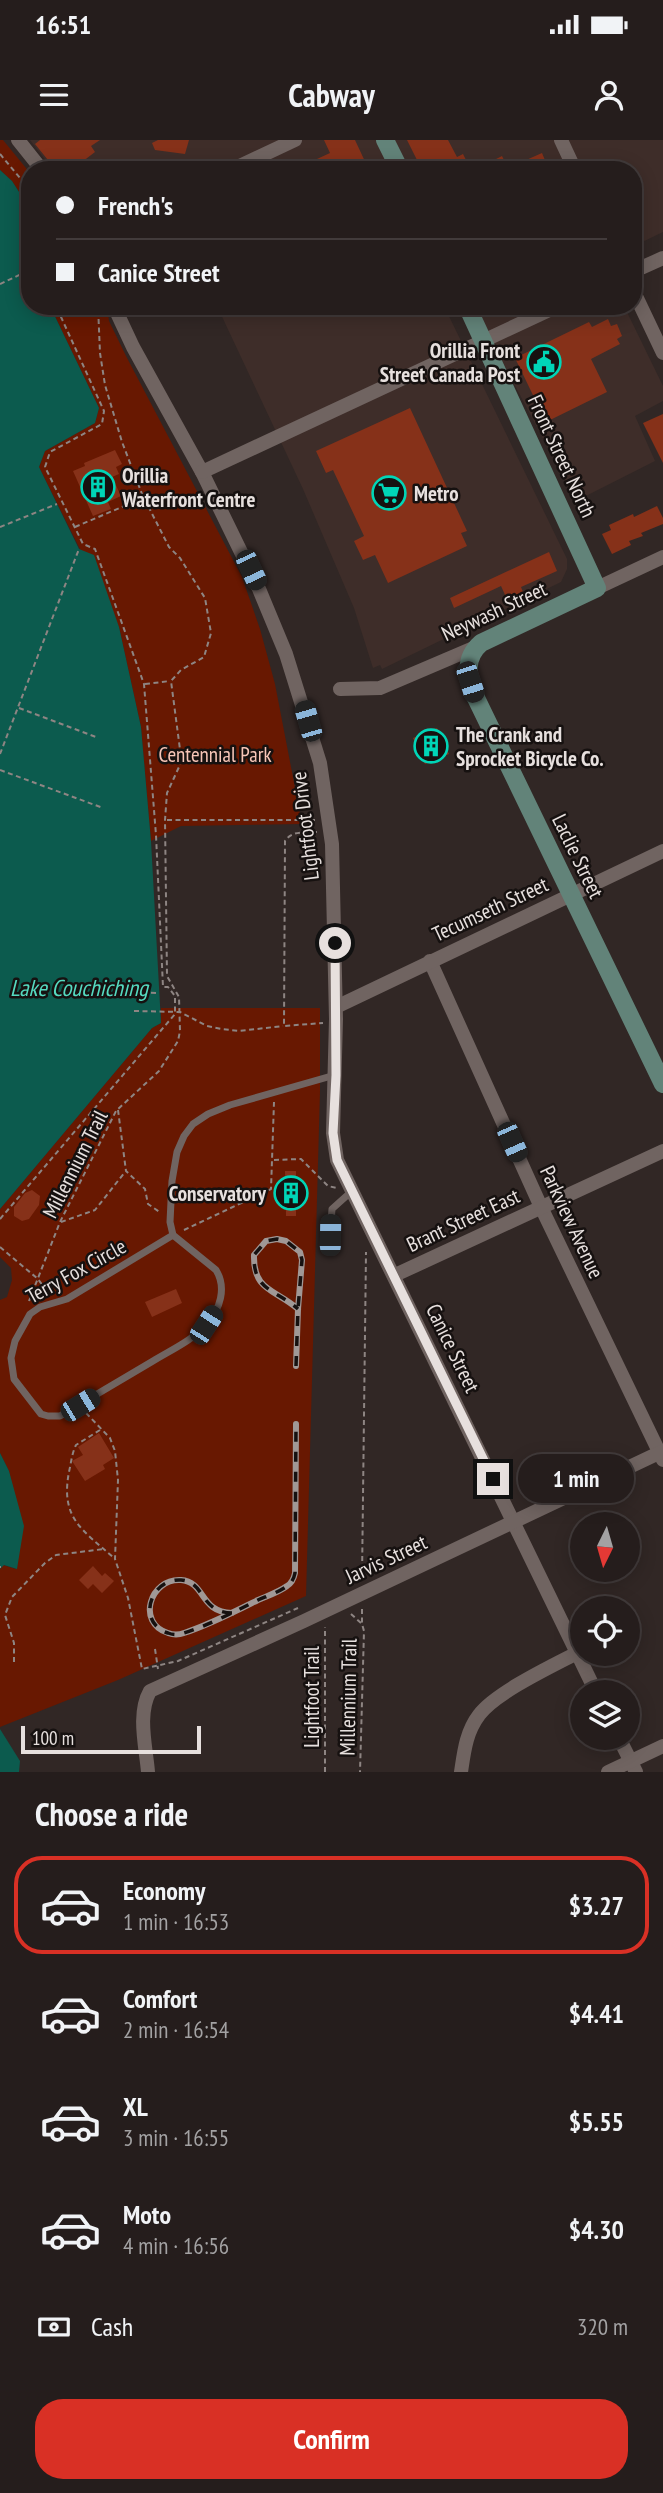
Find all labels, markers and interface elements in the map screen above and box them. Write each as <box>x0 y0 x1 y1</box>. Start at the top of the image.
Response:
text: 16:51 <box>35 8 91 41</box>
text: Cabway <box>288 74 375 116</box>
icon: menu <box>35 76 73 114</box>
icon: person <box>590 76 628 114</box>
text: French's <box>98 189 173 222</box>
text: Canice Street <box>98 256 220 289</box>
place label: Orillia Front Street Canada Post <box>380 337 520 388</box>
public building icon: Orillia Front Street Canada Post <box>525 343 563 381</box>
street label: Front Street North <box>522 390 602 522</box>
place label: Orillia Waterfront Centre <box>121 462 255 513</box>
building icon: Orillia Waterfront Centre <box>79 468 117 506</box>
supermarket icon: Metro <box>370 474 408 512</box>
place label: Metro <box>414 480 459 507</box>
car <box>233 547 270 593</box>
street label: Neywash Street <box>437 575 551 647</box>
car <box>454 659 487 705</box>
car <box>293 698 324 744</box>
place label: The Crank and Sprocket Bicycle Co. <box>456 721 604 772</box>
building icon: The Crank and Sprocket Bicycle Co. <box>412 727 450 765</box>
park label: Centennial Park <box>158 741 272 768</box>
street label: Lightfoot Drive <box>285 770 325 882</box>
street label: Laclie Street <box>546 809 610 903</box>
street label: Tecumseth Street <box>428 870 552 948</box>
route start <box>319 927 351 959</box>
water label: Lake Couchiching <box>10 973 150 1002</box>
street label: Millennium Trail <box>36 1106 114 1222</box>
car <box>494 1119 531 1165</box>
street label: Parkview Avenue <box>534 1161 610 1283</box>
building icon: Conservatory <box>272 1174 310 1212</box>
place label: Conservatory <box>169 1180 267 1207</box>
street label: Brant Street East <box>402 1182 524 1258</box>
car <box>320 1214 341 1256</box>
street label: Terry Fox Circle <box>21 1233 131 1309</box>
street label: Canice Street <box>420 1299 486 1397</box>
car <box>186 1302 227 1348</box>
car <box>57 1385 104 1425</box>
callout: 1 min <box>518 1454 633 1504</box>
route end <box>477 1463 509 1495</box>
text: 1 min <box>553 1464 599 1493</box>
north arrow <box>570 1512 640 1582</box>
map controls <box>570 1512 640 1750</box>
street label: Jarvis Street <box>340 1528 431 1590</box>
button: locate <box>570 1596 640 1666</box>
street label: Millennium Trail <box>333 1638 363 1756</box>
street label: Lightfoot Trail <box>298 1646 325 1748</box>
button: layers <box>570 1680 640 1750</box>
scale bar <box>21 1723 201 1755</box>
text: 100 m <box>32 1726 74 1750</box>
text: Choose a ride <box>35 1793 188 1835</box>
icon: car <box>39 1874 102 1937</box>
text: Economy <box>123 1874 205 1907</box>
text: $3.27 <box>569 1889 624 1922</box>
text: 1 min · 16:53 <box>123 1907 229 1936</box>
icon: car <box>39 1982 102 2045</box>
text: Comfort <box>123 1982 197 2015</box>
text: $4.41 <box>569 1997 624 2030</box>
text: 2 min · 16:54 <box>123 2015 229 2044</box>
icon: car <box>39 2090 102 2153</box>
text: XL <box>123 2090 148 2123</box>
text: $5.55 <box>569 2105 624 2138</box>
text: 3 min · 16:55 <box>123 2123 229 2152</box>
icon: car <box>39 2198 102 2261</box>
text: Moto <box>123 2198 171 2231</box>
text: $4.30 <box>569 2213 624 2246</box>
text: 4 min · 16:56 <box>123 2231 229 2260</box>
icon: cash <box>35 2308 73 2346</box>
text: Cash <box>91 2310 133 2343</box>
text: 320 m <box>577 2312 628 2341</box>
button: Confirm <box>35 2399 628 2479</box>

